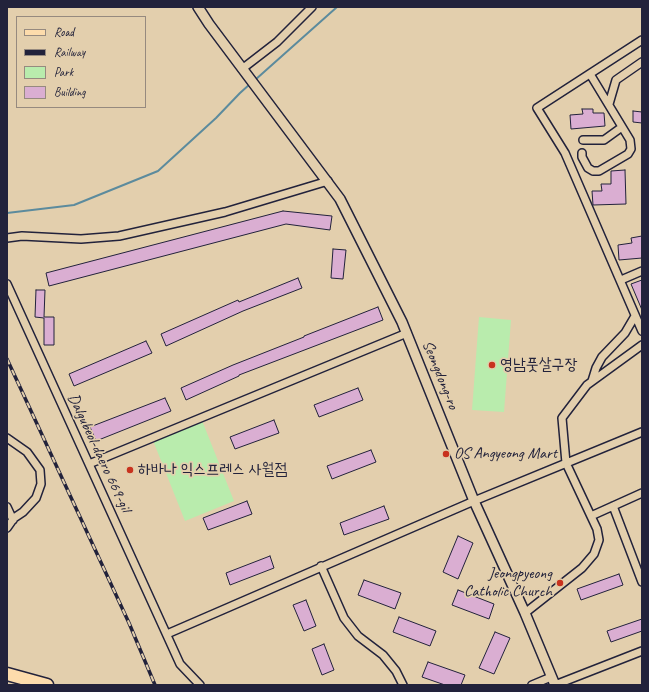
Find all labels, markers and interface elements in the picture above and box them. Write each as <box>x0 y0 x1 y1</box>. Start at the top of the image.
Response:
legend <box>16 16 146 108</box>
text: Road <box>54 24 74 40</box>
text: Railway <box>54 44 85 60</box>
text: Park <box>54 64 73 80</box>
text: Building <box>54 84 86 100</box>
street label: Seongdong-ro <box>417 338 463 412</box>
place label: 영남풋살구장 <box>500 355 577 375</box>
marker: 영남풋살구장 <box>487 360 497 370</box>
street label: Dalgubeol-daero 669-gil <box>63 391 135 515</box>
place label: OS Angyeong Mart <box>454 444 557 464</box>
marker: OS Angyeong Mart <box>441 449 451 459</box>
place label: 하바나 익스프레스 사월점 <box>138 460 287 480</box>
marker: 하바나 익스프레스 사월점 <box>125 465 135 475</box>
place label: Jeongpyeong Catholic Church <box>464 564 552 602</box>
marker: Jeongpyeong Catholic Church <box>555 578 565 588</box>

